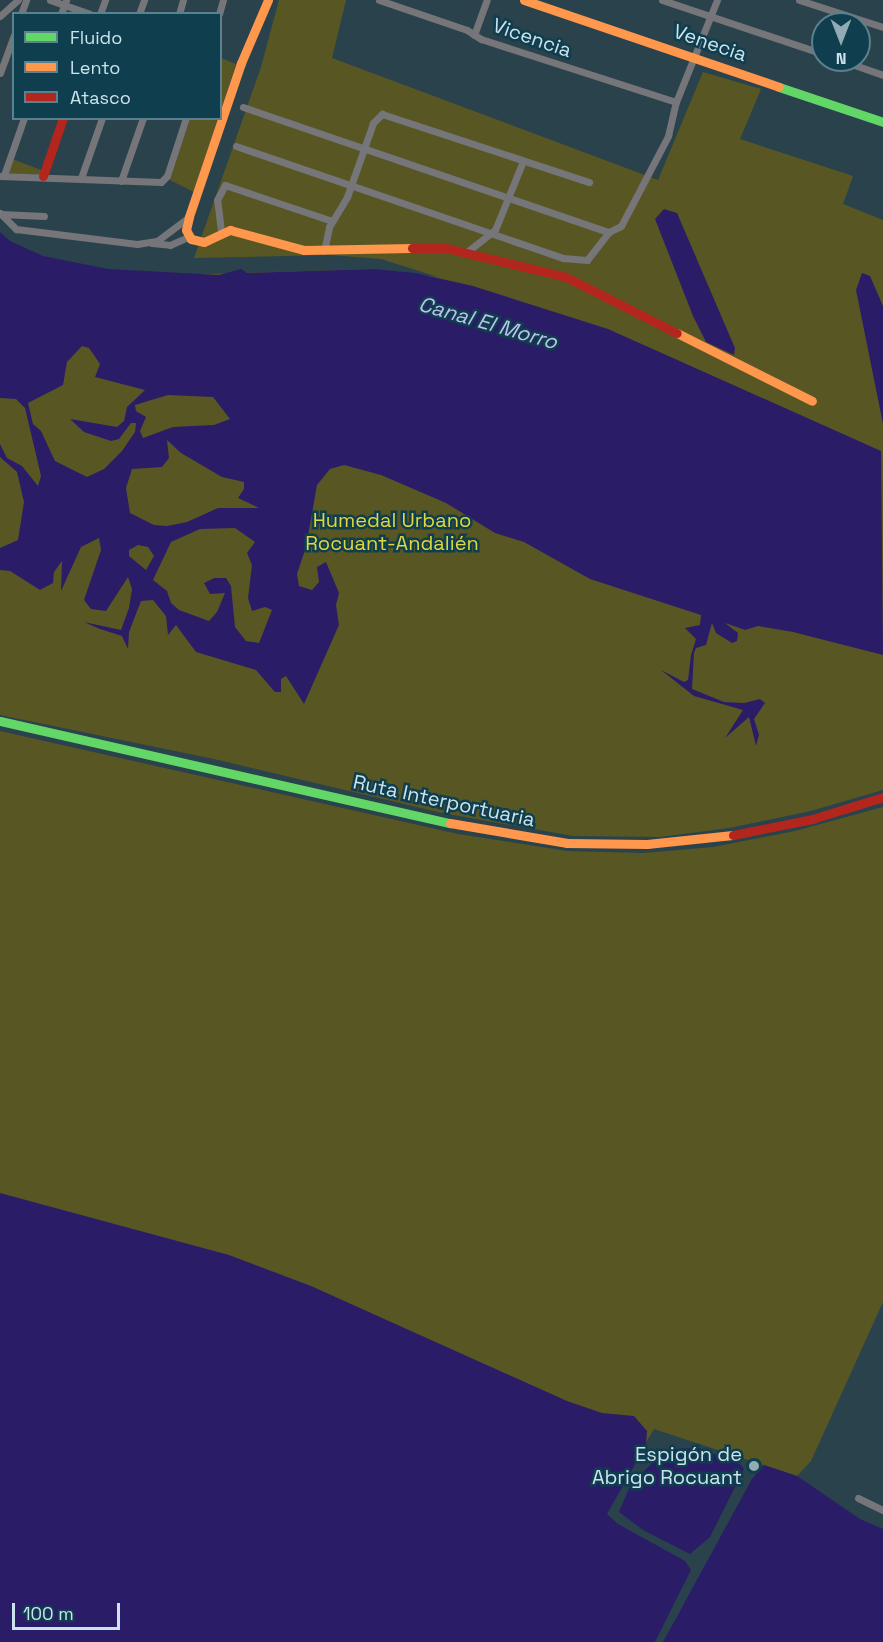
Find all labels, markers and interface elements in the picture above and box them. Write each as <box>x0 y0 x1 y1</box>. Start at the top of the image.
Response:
legend <box>12 12 222 120</box>
north arrow <box>811 12 871 72</box>
street label: Vicencia <box>489 13 575 63</box>
street label: Venecia <box>670 19 750 67</box>
text: Fluido <box>70 26 122 49</box>
text: N <box>836 48 846 69</box>
text: Lento <box>70 56 120 79</box>
text: Atasco <box>70 86 131 109</box>
water label: Canal El Morro <box>416 291 560 355</box>
park label: Humedal Urbano Rocuant-Andalién <box>305 508 479 555</box>
street label: Ruta Interportuaria <box>351 770 537 832</box>
place label: Espigón de Abrigo Rocuant <box>592 1442 742 1489</box>
marker: Espigón de Abrigo Rocuant <box>747 1459 761 1473</box>
scale bar <box>15 1591 123 1629</box>
text: 100 m <box>23 1602 74 1625</box>

